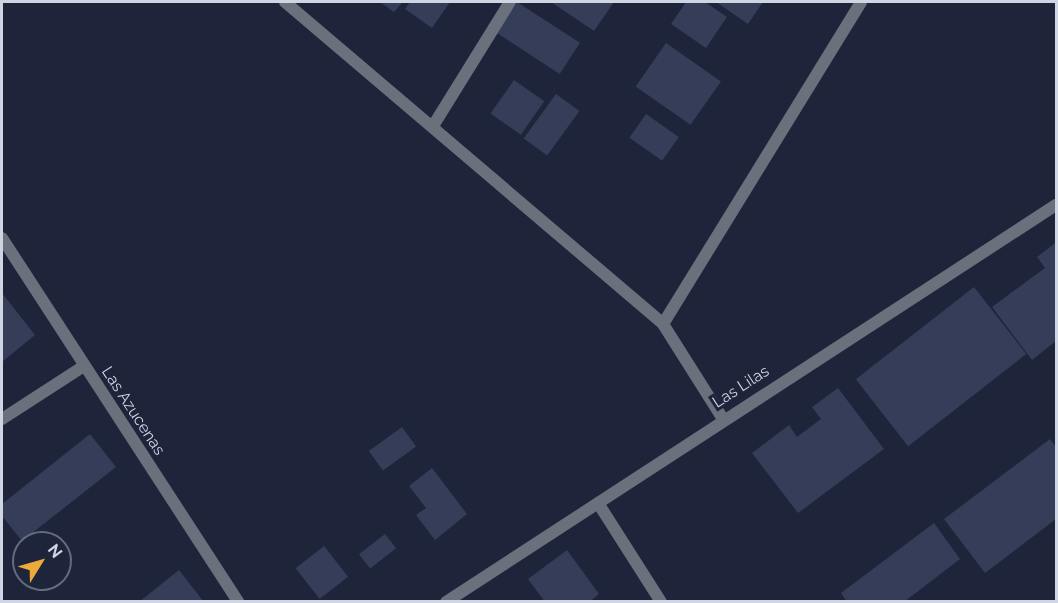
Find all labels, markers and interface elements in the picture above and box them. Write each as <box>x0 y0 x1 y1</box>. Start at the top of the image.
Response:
street label: Las Lilas <box>709 362 773 412</box>
street label: Las Azucenas <box>97 363 169 459</box>
north arrow <box>12 531 72 591</box>
text: N <box>44 540 66 562</box>

